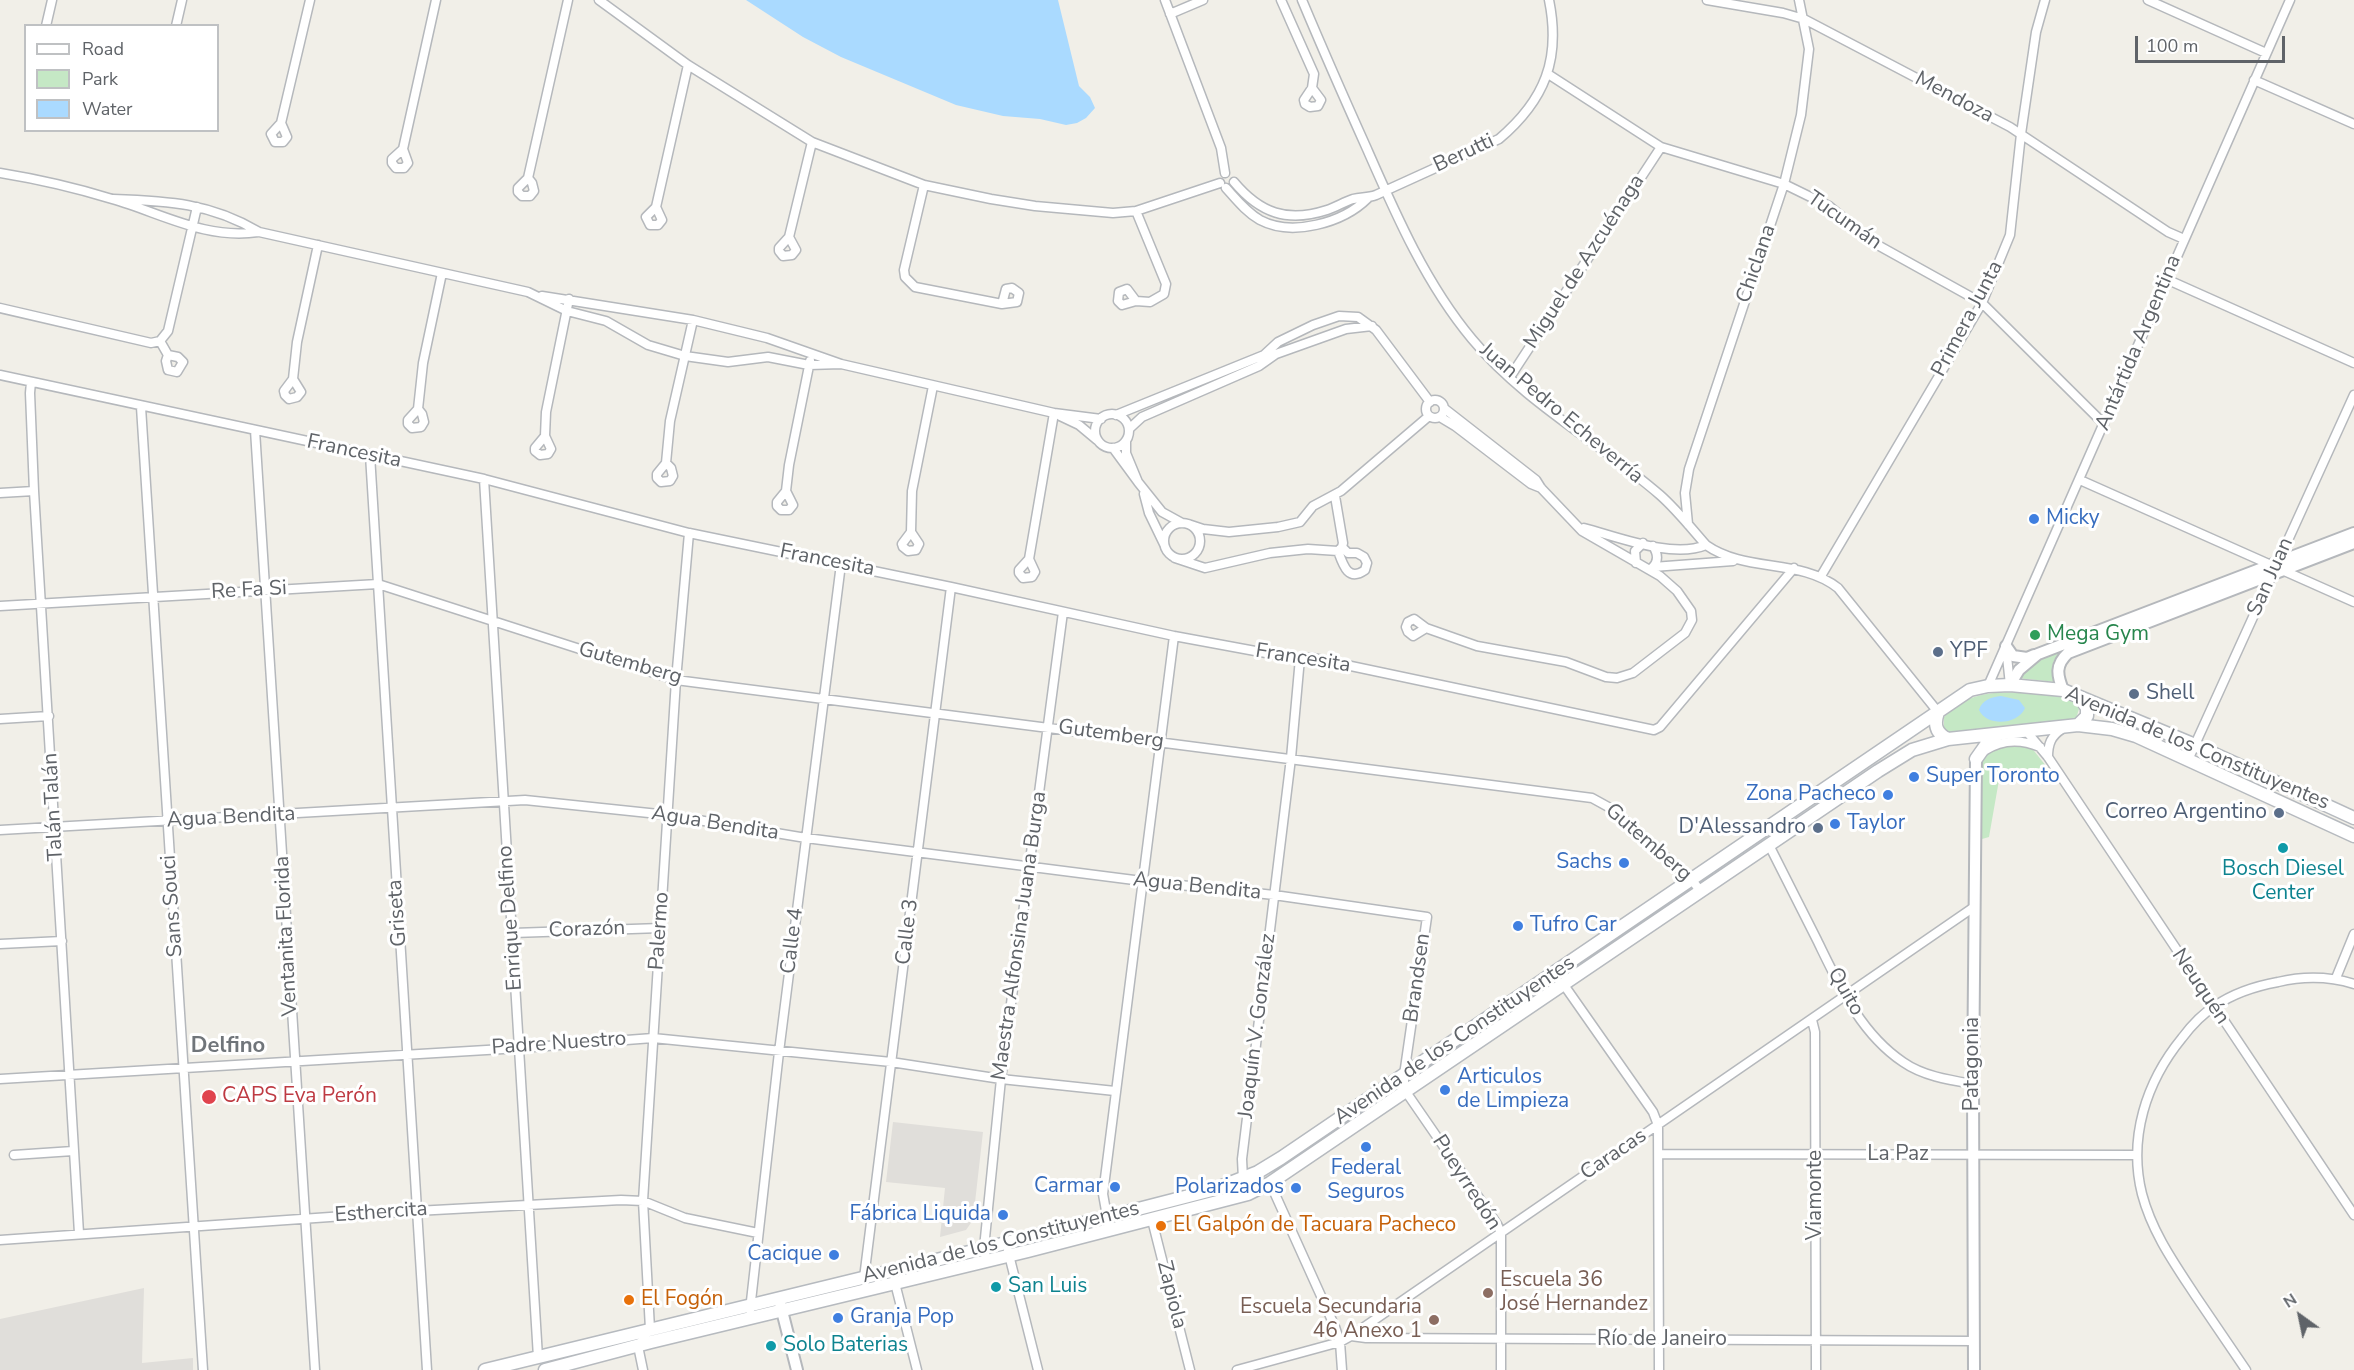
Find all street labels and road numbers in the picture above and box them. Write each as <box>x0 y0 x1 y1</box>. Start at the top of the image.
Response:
street label: Mendoza <box>1910 67 1998 129</box>
street label: Berutti <box>1430 129 1498 179</box>
street label: Miguel de Azcuénaga <box>1519 170 1651 354</box>
street label: Tucumán <box>1802 186 1886 256</box>
street label: Chiclana <box>1732 222 1782 306</box>
street label: Antártida Argentina <box>2091 251 2187 435</box>
street label: Primera Junta <box>1927 257 2009 381</box>
street label: Juan Pedro Echeverría <box>1474 338 1648 490</box>
street label: Francesita <box>304 430 404 474</box>
street label: San Juan <box>2243 534 2299 620</box>
street label: Francesita <box>778 539 876 583</box>
street label: Re Fa Si <box>211 576 287 606</box>
street label: Gutemberg <box>575 637 685 691</box>
street label: Francesita <box>1254 639 1352 679</box>
street label: Avenida de los Constituyentes <box>2061 682 2333 816</box>
street label: Gutemberg <box>1057 715 1165 755</box>
street label: Talán Talán <box>39 752 69 862</box>
street label: Maestra Alfonsina Juana Burga <box>987 790 1053 1082</box>
street label: Gutemberg <box>1600 799 1696 887</box>
street label: Agua Bendita <box>649 801 781 847</box>
street label: Agua Bendita <box>166 802 296 834</box>
street label: Enrique Delfino <box>493 845 529 991</box>
street label: Sans Souci <box>157 854 189 958</box>
street label: Ventanita Florida <box>270 855 304 1017</box>
street label: Agua Bendita <box>1132 868 1262 906</box>
street label: Griseta <box>383 879 413 947</box>
street label: Palermo <box>645 891 675 971</box>
street label: Calle 3 <box>891 898 925 966</box>
street label: Calle 4 <box>776 907 810 975</box>
street label: Corazón <box>548 916 626 944</box>
street label: Joaquín V. González <box>1234 932 1282 1120</box>
street label: Brandsen <box>1399 932 1437 1024</box>
street label: Neuquén <box>2166 944 2234 1030</box>
street label: Avenida de los Constituyentes <box>1330 951 1580 1131</box>
street label: Quito <box>1821 963 1869 1021</box>
street label: Patagonia <box>1960 1017 1986 1111</box>
street label: Padre Nuestro <box>491 1027 627 1061</box>
street label: Caracas <box>1576 1124 1652 1186</box>
street label: Pueyrredón <box>1426 1131 1506 1235</box>
street label: La Paz <box>1867 1142 1929 1168</box>
street label: Viamonte <box>1803 1150 1829 1240</box>
street label: Avenida de los Constituyentes <box>860 1196 1142 1290</box>
street label: Esthercita <box>334 1197 428 1229</box>
street label: Zapiola <box>1150 1258 1192 1332</box>
street label: Río de Janeiro <box>1597 1327 1727 1353</box>

